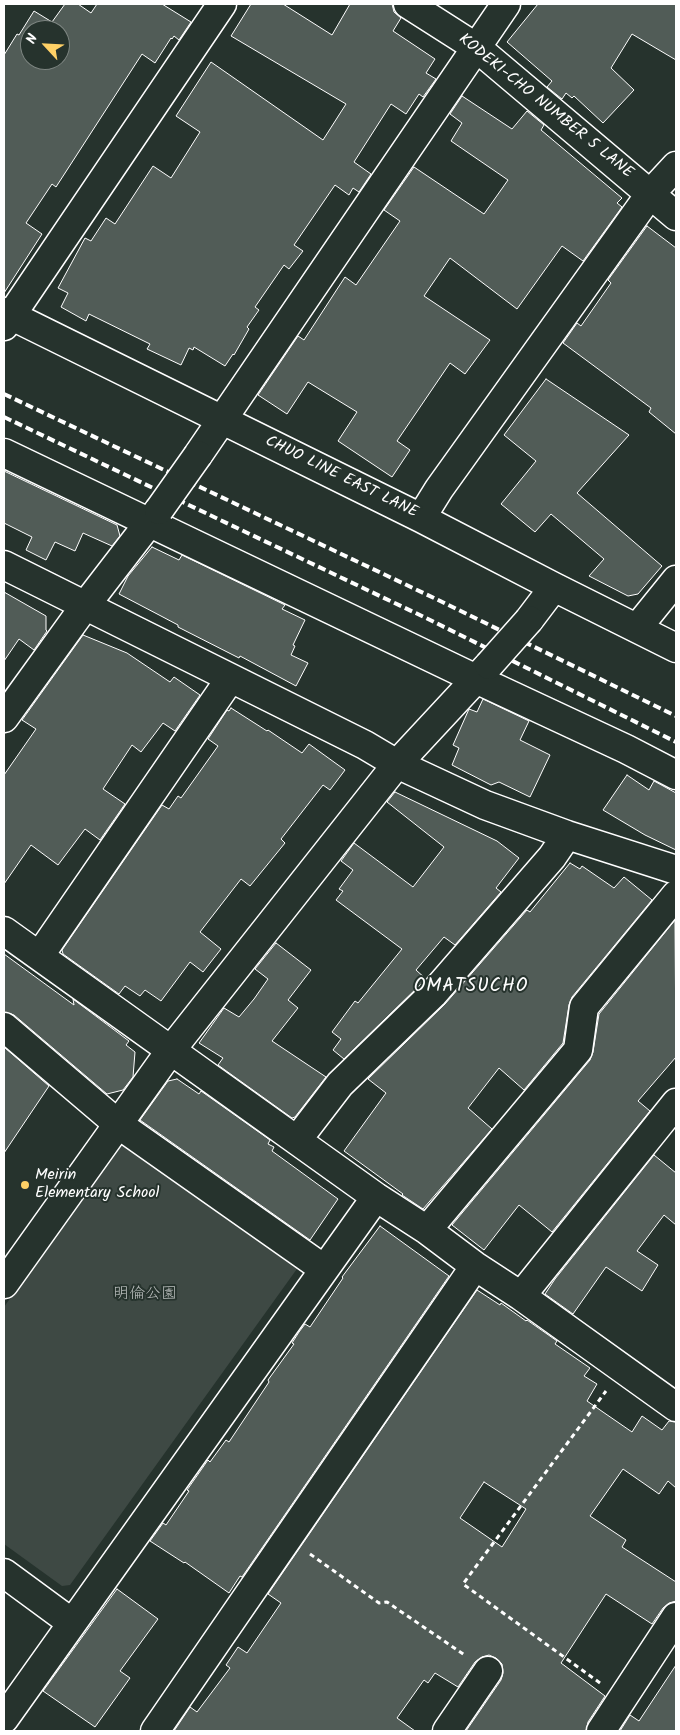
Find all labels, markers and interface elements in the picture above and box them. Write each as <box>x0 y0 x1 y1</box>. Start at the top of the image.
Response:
north arrow <box>20 20 70 70</box>
text: N <box>20 30 44 48</box>
street label: KODEKI-CHO NUMBER 5 LANE <box>454 31 636 183</box>
street label: CHUO LINE EAST LANE <box>261 433 421 523</box>
district label: OMATSUCHO <box>413 977 529 999</box>
place label: Meirin Elementary School <box>35 1166 159 1204</box>
marker: Meirin Elementary School <box>19 1179 31 1191</box>
park label: 明倫公園 <box>113 1285 177 1305</box>

